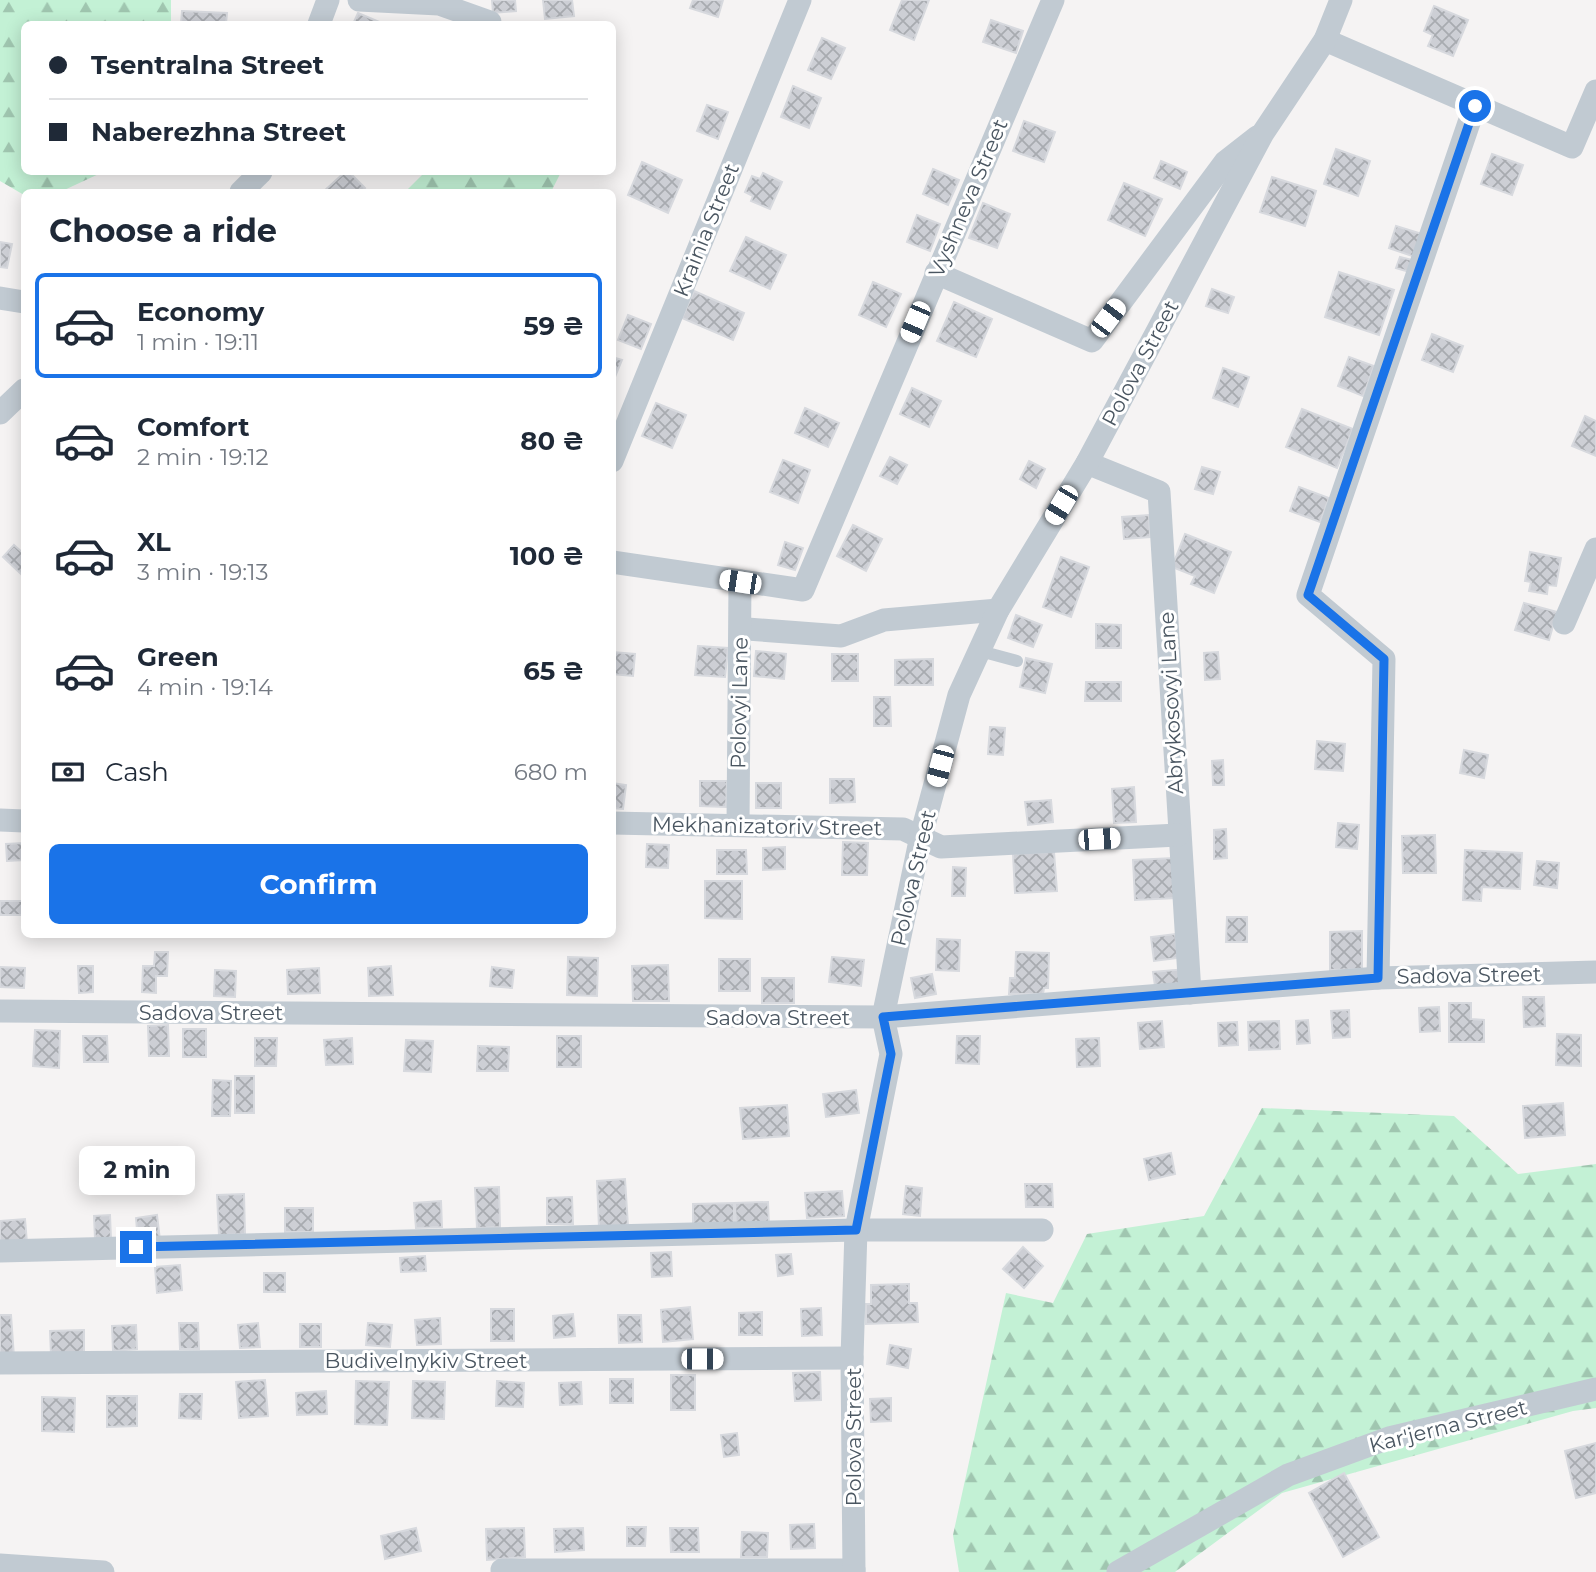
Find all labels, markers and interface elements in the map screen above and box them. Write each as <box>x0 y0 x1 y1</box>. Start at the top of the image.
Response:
text: Tsentralna Street <box>91 49 324 81</box>
route start <box>1459 90 1491 122</box>
street label: Vyshneva Street <box>923 115 1013 281</box>
text: Naberezhna Street <box>91 116 346 148</box>
street label: Krainia Street <box>668 160 744 300</box>
text: Choose a ride <box>49 211 277 250</box>
icon: car <box>53 294 116 357</box>
car <box>1087 295 1130 341</box>
text: Economy <box>137 296 264 328</box>
street label: Polova Street <box>1096 296 1184 430</box>
car <box>898 299 933 345</box>
text: 59 ₴ <box>523 310 584 342</box>
text: 1 min · 19:11 <box>137 328 259 356</box>
icon: car <box>53 409 116 472</box>
text: Comfort <box>137 411 249 443</box>
text: 80 ₴ <box>520 425 584 457</box>
text: 2 min · 19:12 <box>137 443 269 471</box>
car <box>1042 482 1081 528</box>
icon: car <box>53 524 116 587</box>
text: XL <box>137 526 171 558</box>
text: 100 ₴ <box>510 540 584 572</box>
text: 3 min · 19:13 <box>137 558 268 586</box>
car <box>718 568 763 596</box>
street label: Abrykosovyi Lane <box>1154 611 1188 795</box>
street label: Polovyi Lane <box>725 637 753 769</box>
icon: car <box>53 639 116 702</box>
text: Green <box>137 641 219 673</box>
text: 65 ₴ <box>523 655 584 687</box>
text: 4 min · 19:14 <box>137 673 273 701</box>
car <box>925 743 956 789</box>
icon: cash <box>49 753 87 791</box>
text: Cash <box>105 756 169 788</box>
text: 680 m <box>514 758 588 786</box>
street label: Polova Street <box>885 808 941 948</box>
street label: Mekhanizatoriv Street <box>652 811 882 841</box>
car <box>1078 827 1121 851</box>
button: Confirm <box>49 844 588 924</box>
street label: Sadova Street <box>1396 961 1542 989</box>
street label: Sadova Street <box>139 1000 283 1025</box>
street label: Sadova Street <box>706 1005 850 1030</box>
callout: 2 min <box>78 1146 194 1194</box>
text: 2 min <box>103 1156 171 1184</box>
route end <box>120 1231 152 1263</box>
street label: Budivelnykiv Street <box>325 1348 527 1373</box>
car <box>682 1349 724 1370</box>
street label: Polova Street <box>841 1368 866 1506</box>
street label: Kar'jerna Street <box>1366 1394 1530 1458</box>

